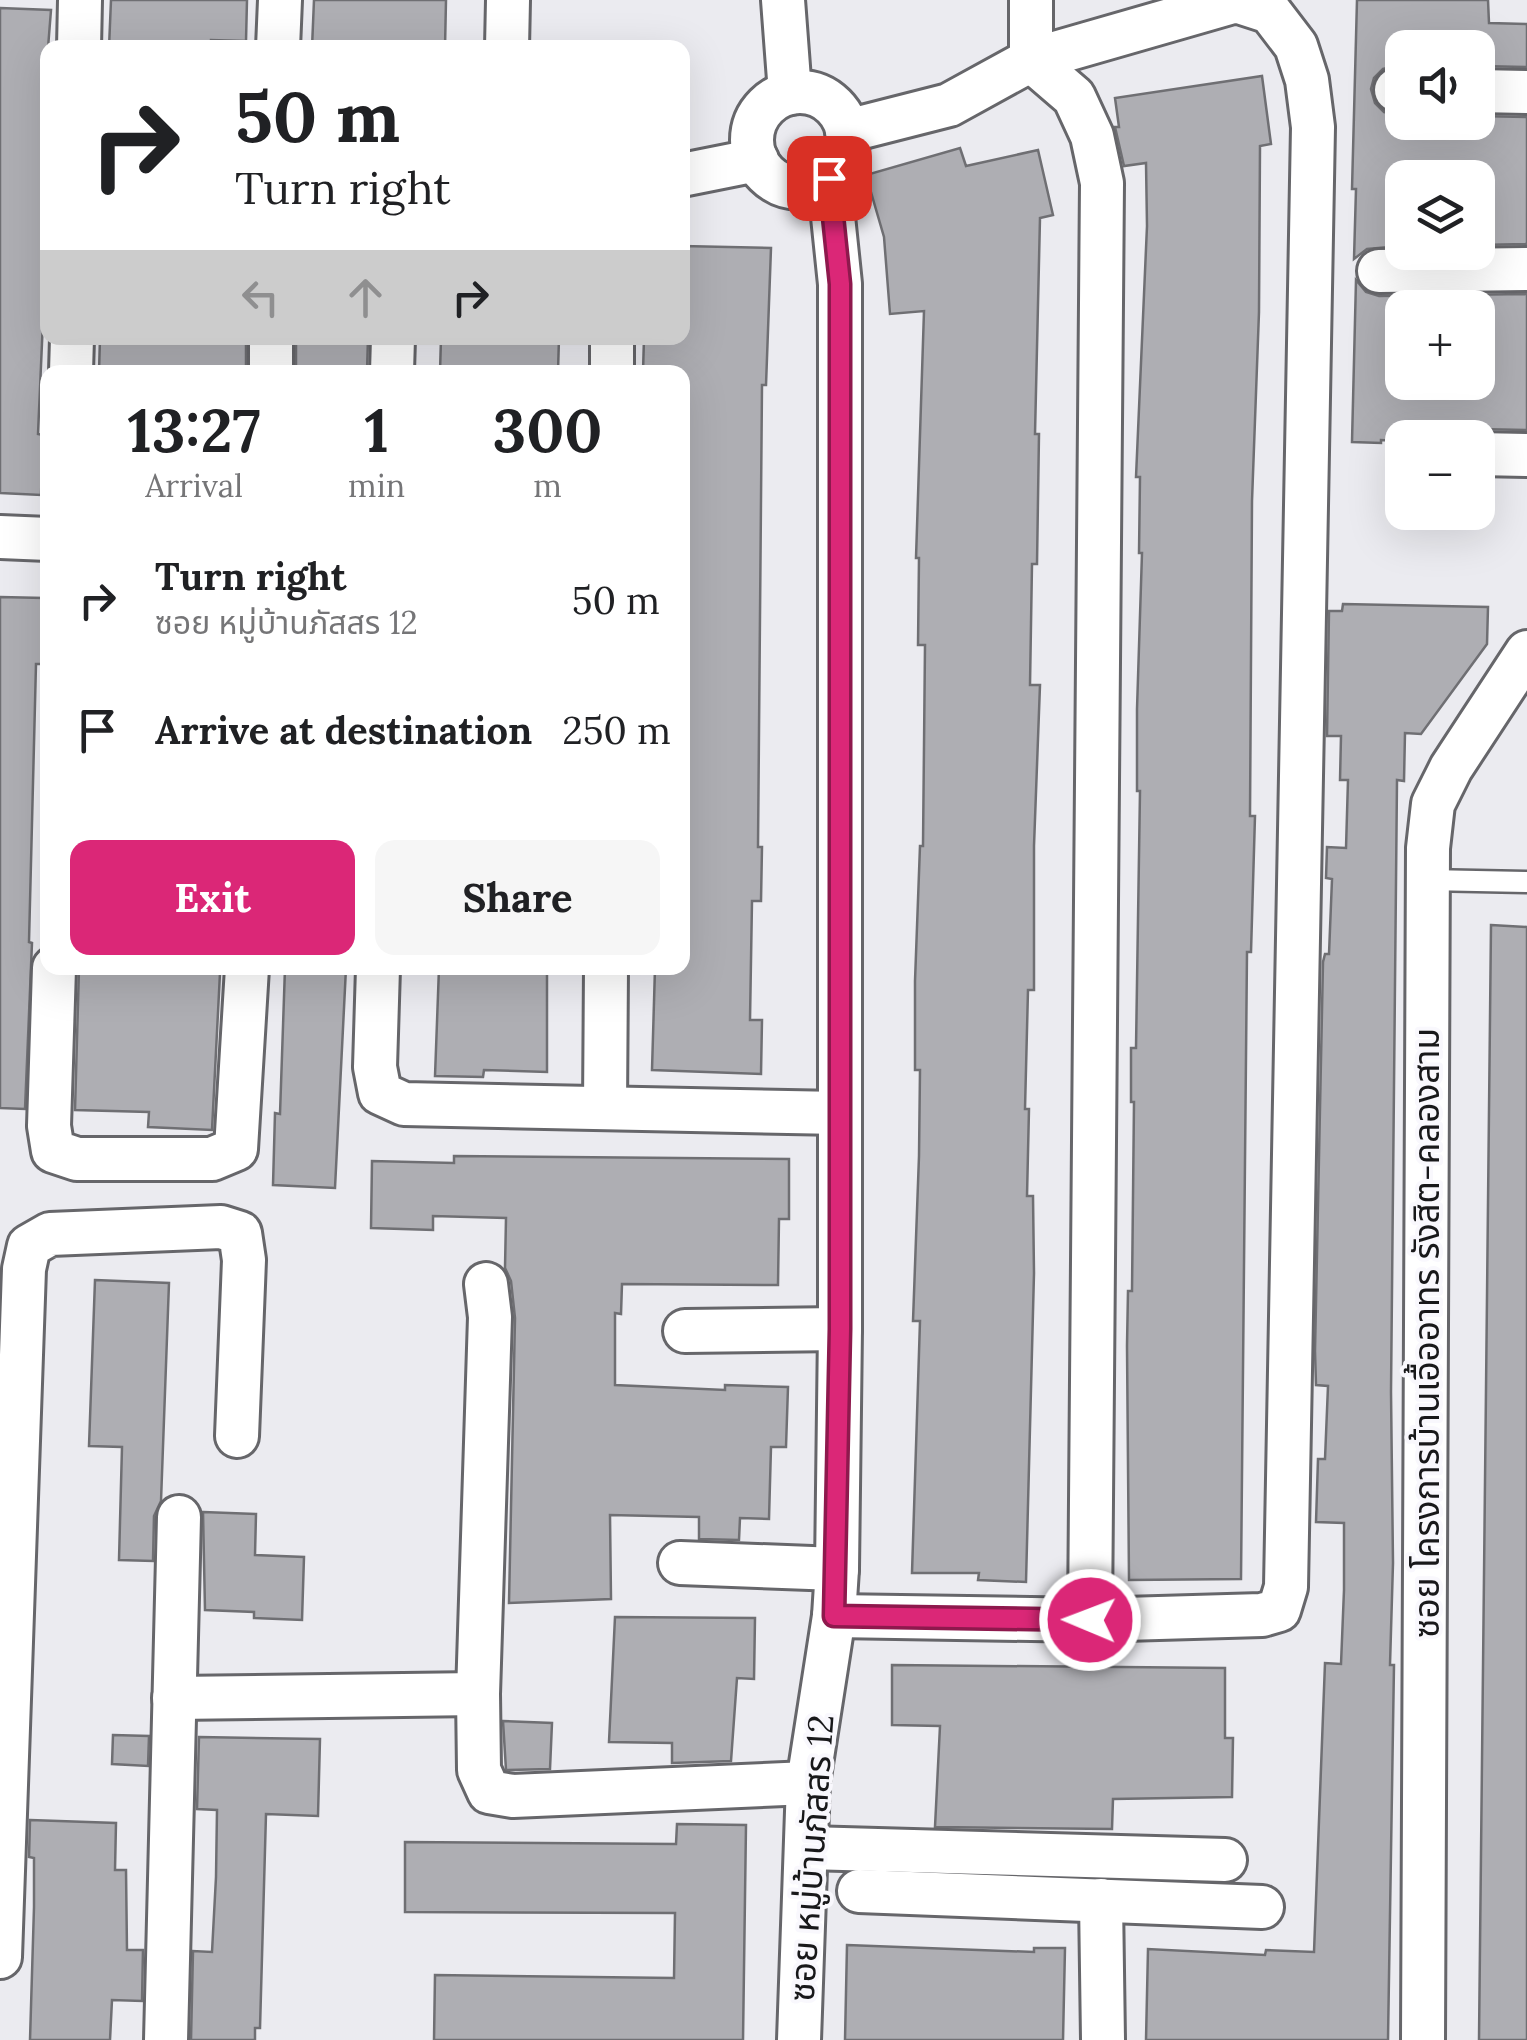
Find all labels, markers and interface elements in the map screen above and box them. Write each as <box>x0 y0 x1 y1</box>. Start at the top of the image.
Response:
map controls <box>1385 30 1495 530</box>
button: sound <box>1385 30 1495 140</box>
text: 50 m <box>235 72 400 161</box>
icon: right <box>70 80 200 210</box>
pin <box>787 136 872 221</box>
icon: arrive <box>802 151 857 206</box>
text: Turn right <box>235 159 451 216</box>
button: layers <box>1385 160 1495 270</box>
icon: left <box>233 270 288 325</box>
icon: ahead <box>338 270 393 325</box>
icon: right <box>443 270 498 325</box>
button: + <box>1385 290 1495 400</box>
text: 13:27 <box>127 392 261 468</box>
text: 1 <box>364 392 389 468</box>
text: 300 <box>493 392 603 468</box>
button: − <box>1385 420 1495 530</box>
text: Arrival <box>145 465 243 506</box>
text: min <box>348 465 405 506</box>
text: m <box>533 465 562 506</box>
text: Turn right <box>155 552 346 600</box>
icon: right <box>70 573 125 628</box>
text: 50 m <box>572 576 660 624</box>
text: ซอย หมู่บ้านภัสสร 12 <box>155 602 418 643</box>
icon: arrive <box>70 703 125 758</box>
text: Arrive at destination <box>155 706 532 754</box>
text: 250 m <box>562 706 671 754</box>
button: Exit <box>70 840 355 955</box>
button: Share <box>375 840 660 955</box>
street label: ซอย โครงการบ้านเอื้ออาทร รังสิต-คลองสาม <box>1403 1028 1449 1638</box>
position arrow <box>1038 1568 1142 1672</box>
street label: ซอย หมู่บ้านภัสสร 12 <box>779 1713 843 2003</box>

